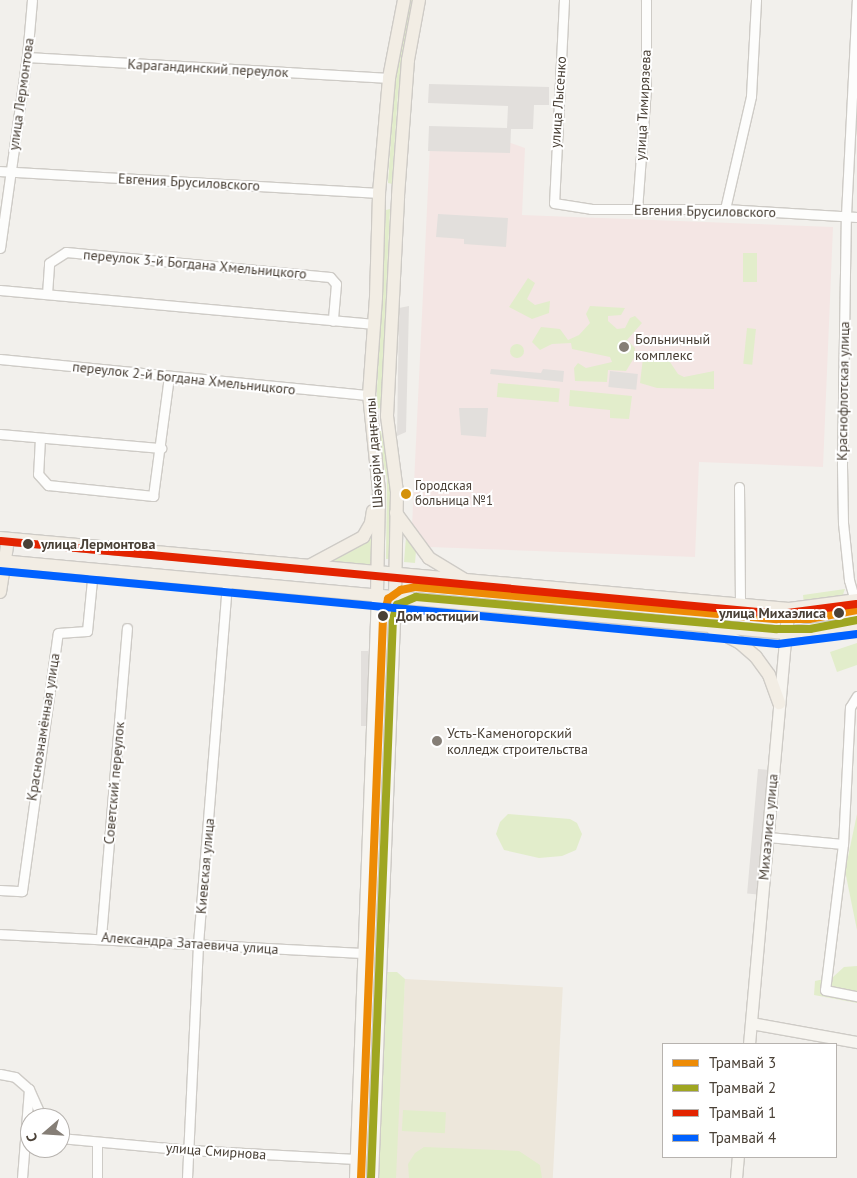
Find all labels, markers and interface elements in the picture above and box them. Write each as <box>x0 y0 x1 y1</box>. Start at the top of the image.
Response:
street label: улица Лермонтова <box>5 37 37 151</box>
street label: улица Тимирязева <box>632 49 654 161</box>
street label: Карагандинский переулок <box>127 55 289 81</box>
street label: улица Лысенко <box>546 56 570 148</box>
street label: Евгения Брусиловского <box>118 170 260 194</box>
street label: Евгения Брусиловского <box>634 201 776 221</box>
street label: переулок 3-й Богдана Хмельницкого <box>82 246 308 282</box>
street label: Краснофлотская улица <box>833 321 853 461</box>
place label: Больничный комплекс <box>635 331 710 364</box>
marker: Больничный комплекс <box>617 340 631 354</box>
street label: переулок 2-й Богдана Хмельницкого <box>71 358 297 398</box>
street label: Шәкәрім даңғылы <box>362 397 386 509</box>
place label: Городская больница №1 <box>415 479 493 510</box>
marker: Городская больница №1 <box>401 489 411 499</box>
marker: улица Лермонтова <box>19 535 37 553</box>
place label: улица Лермонтова <box>41 536 156 552</box>
marker: улица Михаэлиса <box>830 604 848 622</box>
place label: улица Михаэлиса <box>719 605 826 621</box>
marker: Дом юстиции <box>374 607 392 625</box>
place label: Дом юстиции <box>396 608 479 624</box>
street label: Краснознамённая улица <box>23 652 63 802</box>
street label: Советский переулок <box>100 721 128 845</box>
place label: Усть-Каменогорский колледж строительства <box>447 725 588 758</box>
marker: Усть-Каменогорский колледж строительства <box>431 735 443 747</box>
street label: Михаэлиса улица <box>755 773 781 881</box>
street label: Киевская улица <box>192 817 218 915</box>
street label: Александра Затаевича улица <box>101 928 279 958</box>
legend <box>662 1043 837 1158</box>
text: Трамвай 3 <box>709 1053 776 1072</box>
text: Трамвай 2 <box>709 1078 776 1097</box>
text: Трамвай 1 <box>709 1103 776 1122</box>
north arrow <box>20 1108 70 1158</box>
text: Трамвай 4 <box>709 1128 776 1147</box>
text: С <box>22 1131 42 1144</box>
street label: улица Смирнова <box>165 1139 267 1163</box>

